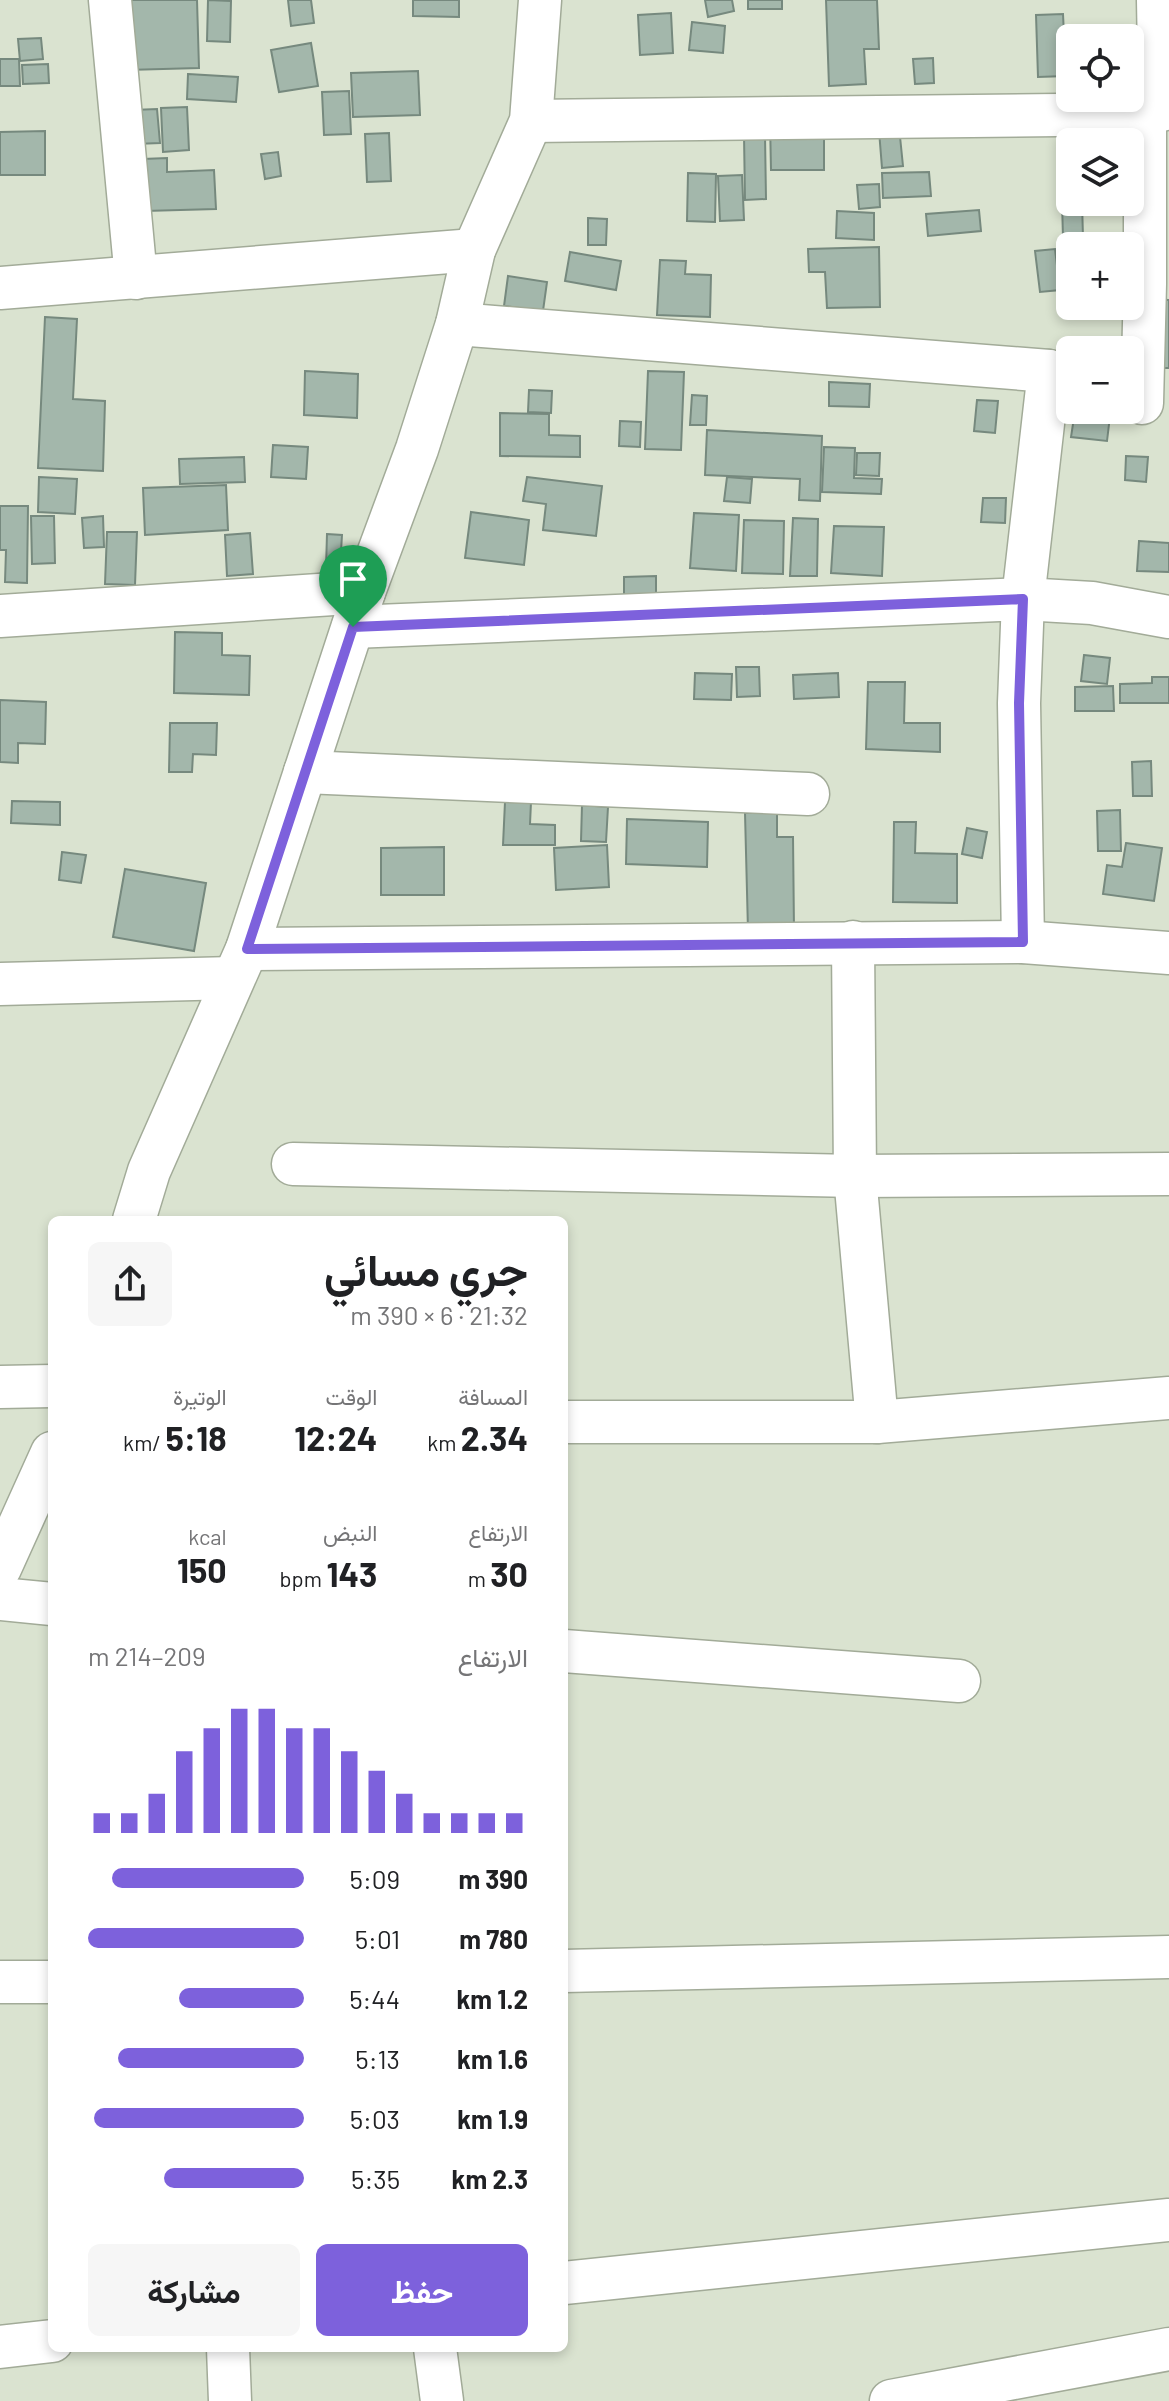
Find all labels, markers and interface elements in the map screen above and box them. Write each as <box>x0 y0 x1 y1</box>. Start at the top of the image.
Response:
map controls <box>1056 24 1144 424</box>
button: locate <box>1056 24 1144 112</box>
button: layers <box>1056 128 1144 216</box>
button: + <box>1056 232 1144 320</box>
button: − <box>1056 336 1144 424</box>
pin <box>319 545 387 627</box>
icon: arrive <box>331 557 375 601</box>
button: share <box>88 1242 172 1326</box>
text: جري مسائي <box>324 1242 528 1295</box>
text: 21:32 · 6 × 390 m <box>350 1299 528 1330</box>
text: الوتيرة <box>173 1383 227 1409</box>
text: الوقت <box>326 1383 377 1409</box>
text: المسافة <box>458 1383 528 1409</box>
text: 5:18 <box>166 1417 227 1458</box>
text: 12:24 <box>294 1417 377 1458</box>
text: 2.34 <box>461 1417 528 1458</box>
text: /km <box>123 1429 166 1455</box>
text: km <box>427 1429 461 1455</box>
text: النبض <box>323 1519 377 1545</box>
text: الارتفاع <box>468 1519 528 1545</box>
text: kcal <box>188 1523 227 1549</box>
text: 150 <box>177 1549 227 1590</box>
text: 143 <box>326 1553 377 1594</box>
text: 30 <box>490 1553 528 1594</box>
text: bpm <box>280 1565 326 1591</box>
text: m <box>468 1565 490 1591</box>
text: 209–214 m <box>88 1640 206 1671</box>
text: الارتفاع <box>457 1641 528 1672</box>
text: 5:09 <box>350 1863 400 1894</box>
text: 390 m <box>458 1863 528 1894</box>
text: 5:01 <box>355 1923 400 1954</box>
text: 780 m <box>459 1923 528 1954</box>
text: 5:44 <box>349 1983 400 2014</box>
text: 1.2 km <box>456 1983 528 2014</box>
text: 5:13 <box>355 2043 400 2074</box>
text: 1.6 km <box>457 2043 528 2074</box>
text: 5:03 <box>350 2103 400 2134</box>
text: 1.9 km <box>457 2103 528 2134</box>
text: 5:35 <box>351 2163 400 2194</box>
text: 2.3 km <box>452 2163 528 2194</box>
button: مشاركة <box>88 2244 300 2336</box>
button: حفظ <box>316 2244 528 2336</box>

